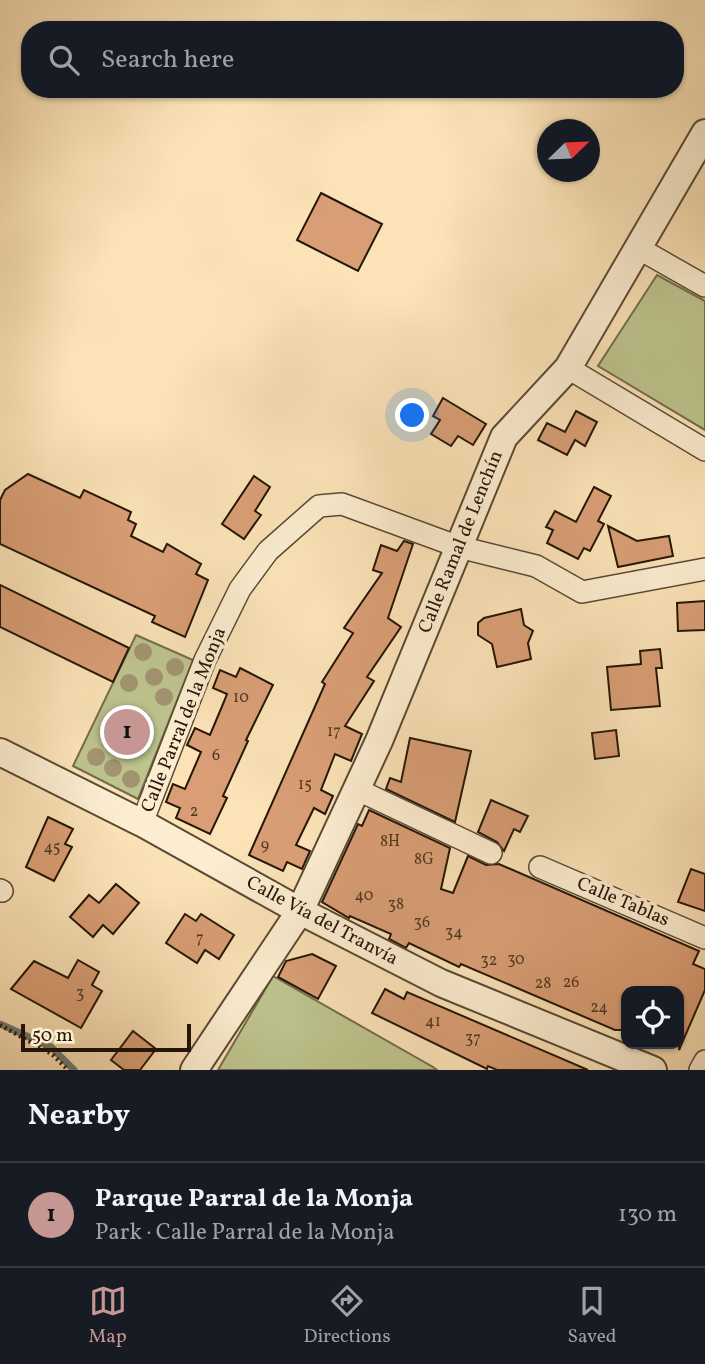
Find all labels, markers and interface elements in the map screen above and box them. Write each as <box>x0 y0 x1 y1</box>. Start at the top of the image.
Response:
search box <box>21 21 684 98</box>
icon: search <box>45 41 83 79</box>
text: Search here <box>101 42 234 78</box>
north arrow <box>537 119 600 182</box>
your location <box>395 398 429 432</box>
street label: Calle Ramal de Lenchín <box>412 447 510 637</box>
street label: Calle Parral de la Monja <box>135 624 233 816</box>
house number: 10 <box>233 687 249 709</box>
pin: 1 <box>104 706 150 758</box>
house number: 17 <box>327 721 341 743</box>
house number: 6 <box>212 745 220 767</box>
house number: 15 <box>298 774 312 796</box>
house number: 2 <box>190 801 198 823</box>
house number: 8H <box>380 831 400 853</box>
house number: 9 <box>261 835 269 857</box>
house number: 45 <box>44 837 60 859</box>
house number: 8G <box>414 849 434 871</box>
street label: Calle Vía del Tranvía <box>241 870 403 972</box>
street label: Calle Tablas <box>573 871 673 933</box>
house number: 40 <box>355 885 373 907</box>
house number: 38 <box>388 894 404 916</box>
house number: 36 <box>414 912 430 934</box>
house number: 34 <box>445 922 463 944</box>
house number: 7 <box>196 928 204 950</box>
house number: 30 <box>507 949 525 971</box>
house number: 32 <box>481 950 497 972</box>
house number: 26 <box>563 972 579 994</box>
house number: 28 <box>535 973 551 995</box>
house number: 3 <box>76 983 84 1005</box>
map controls <box>621 986 684 1049</box>
button: locate <box>621 986 684 1049</box>
house number: 24 <box>590 997 608 1019</box>
house number: 41 <box>425 1011 441 1033</box>
scale bar <box>21 1021 191 1053</box>
text: 50 m <box>32 1023 73 1049</box>
house number: 37 <box>465 1028 481 1050</box>
text: Nearby <box>28 1095 130 1137</box>
text: Parque Parral de la Monja <box>95 1181 413 1217</box>
text: 1 <box>46 1199 56 1231</box>
text: 130 m <box>618 1199 677 1231</box>
text: Park · Calle Parral de la Monja <box>95 1217 395 1249</box>
tab: Map <box>88 1282 127 1350</box>
tab: Directions <box>304 1282 391 1350</box>
tab: Saved <box>568 1282 616 1350</box>

